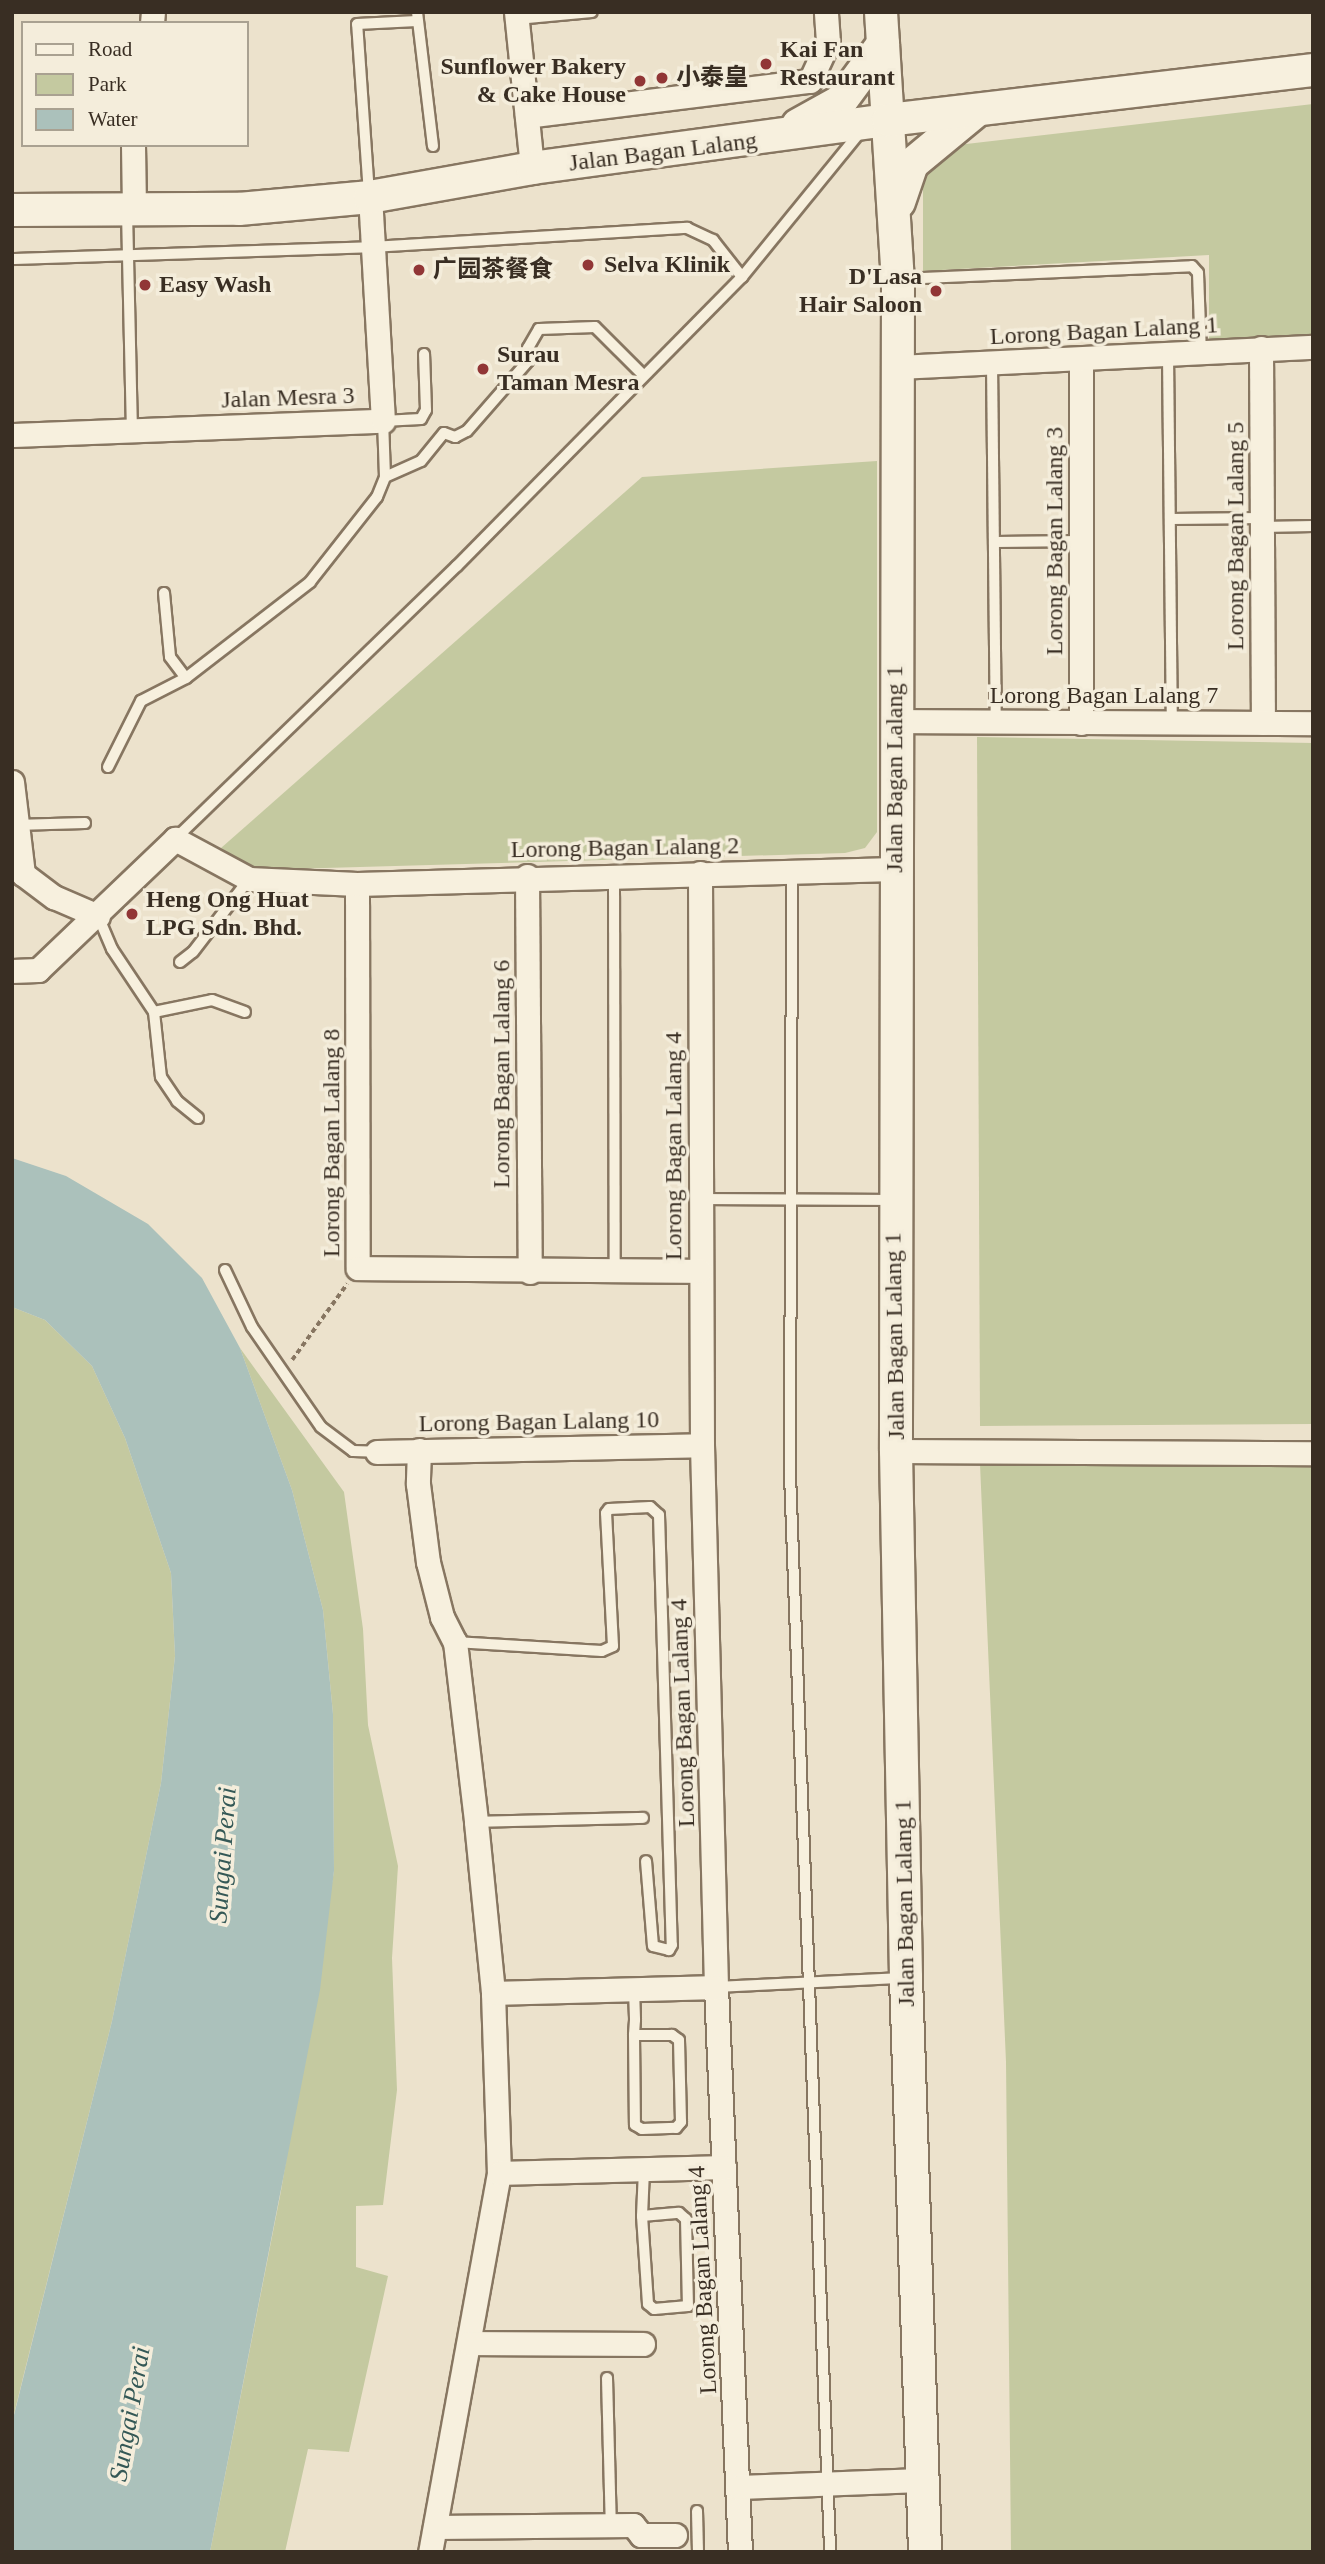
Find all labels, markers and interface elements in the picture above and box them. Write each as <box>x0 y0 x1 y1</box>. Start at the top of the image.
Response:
legend <box>21 21 248 147</box>
place label: Kai Fan Restaurant <box>780 36 895 92</box>
text: Road <box>88 37 132 61</box>
place label: Sunflower Bakery & Cake House <box>440 53 626 109</box>
marker: Kai Fan Restaurant <box>758 56 774 72</box>
place label: 小泰皇 <box>676 64 748 92</box>
marker: 小泰皇 <box>654 70 670 86</box>
text: Park <box>88 72 127 96</box>
marker: Sunflower Bakery & Cake House <box>632 73 648 89</box>
text: Water <box>88 107 138 131</box>
street label: Jalan Bagan Lalang <box>567 126 759 178</box>
place label: Selva Klinik <box>604 251 730 279</box>
marker: Selva Klinik <box>578 255 598 275</box>
place label: 广园茶餐食 <box>433 256 553 284</box>
marker: 广园茶餐食 <box>411 262 427 278</box>
place label: D'Lasa Hair Saloon <box>799 263 922 319</box>
place label: Easy Wash <box>159 271 272 299</box>
marker: Easy Wash <box>137 277 153 293</box>
marker: D'Lasa Hair Saloon <box>928 283 944 299</box>
street label: Lorong Bagan Lalang 1 <box>989 311 1219 351</box>
place label: Surau Taman Mesra <box>497 341 639 397</box>
marker: Surau Taman Mesra <box>475 361 491 377</box>
street label: Jalan Mesra 3 <box>221 381 355 415</box>
street label: Lorong Bagan Lalang 5 <box>1222 422 1250 650</box>
street label: Lorong Bagan Lalang 3 <box>1041 427 1069 655</box>
street label: Jalan Bagan Lalang 1 <box>881 665 909 873</box>
street label: Lorong Bagan Lalang 7 <box>990 682 1218 710</box>
street label: Lorong Bagan Lalang 2 <box>510 832 740 864</box>
place label: Heng Ong Huat LPG Sdn. Bhd. <box>146 886 309 942</box>
marker: Heng Ong Huat LPG Sdn. Bhd. <box>124 906 140 922</box>
street label: Lorong Bagan Lalang 6 <box>488 960 516 1188</box>
street label: Lorong Bagan Lalang 8 <box>318 1029 346 1257</box>
street label: Lorong Bagan Lalang 4 <box>660 1032 688 1260</box>
street label: Jalan Bagan Lalang 1 <box>879 1232 911 1440</box>
street label: Lorong Bagan Lalang 10 <box>418 1406 660 1438</box>
street label: Lorong Bagan Lalang 4 <box>665 1598 701 1828</box>
water label: Sungai Perai <box>203 1786 243 1924</box>
street label: Jalan Bagan Lalang 1 <box>889 1799 921 2007</box>
street label: Lorong Bagan Lalang 4 <box>683 2165 723 2395</box>
water label: Sungai Perai <box>103 2344 157 2484</box>

